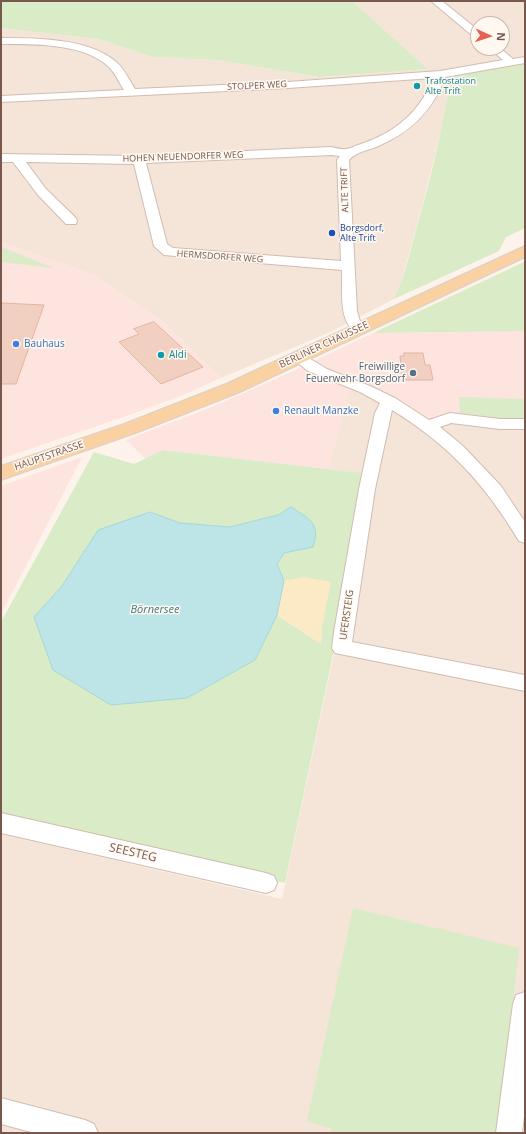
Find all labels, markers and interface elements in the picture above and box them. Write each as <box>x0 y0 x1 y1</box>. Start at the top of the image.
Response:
north arrow <box>470 16 510 56</box>
text: N <box>494 32 509 41</box>
place label: Trafostation Alte Trift <box>425 76 476 97</box>
street label: STOLPER WEG <box>227 79 287 93</box>
marker: Trafostation Alte Trift <box>412 81 422 91</box>
street label: HOHEN NEUENDORFER WEG <box>122 149 244 165</box>
street label: ALTE TRIFT <box>339 167 351 213</box>
place label: Borgsdorf, Alte Trift <box>340 223 384 244</box>
marker: Borgsdorf, Alte Trift <box>327 228 337 238</box>
street label: HERMSDORFER WEG <box>176 249 264 265</box>
street label: BERLINER CHAUSSEE <box>277 319 371 371</box>
place label: Bauhaus <box>24 338 65 350</box>
marker: Bauhaus <box>11 339 21 349</box>
place label: Aldi <box>169 349 186 361</box>
marker: Aldi <box>156 350 166 360</box>
place label: Freiwillige Feuerwehr Borgsdorf <box>306 361 405 384</box>
marker: Freiwillige Feuerwehr Borgsdorf <box>408 368 418 378</box>
place label: Renault Manzke <box>284 405 359 417</box>
marker: Renault Manzke <box>271 406 281 416</box>
street label: HAUPTSTRASSE <box>13 439 85 473</box>
street label: UFERSTEIG <box>338 589 356 641</box>
water label: Börnersee <box>130 603 180 617</box>
street label: SEESTEG <box>108 841 158 865</box>

